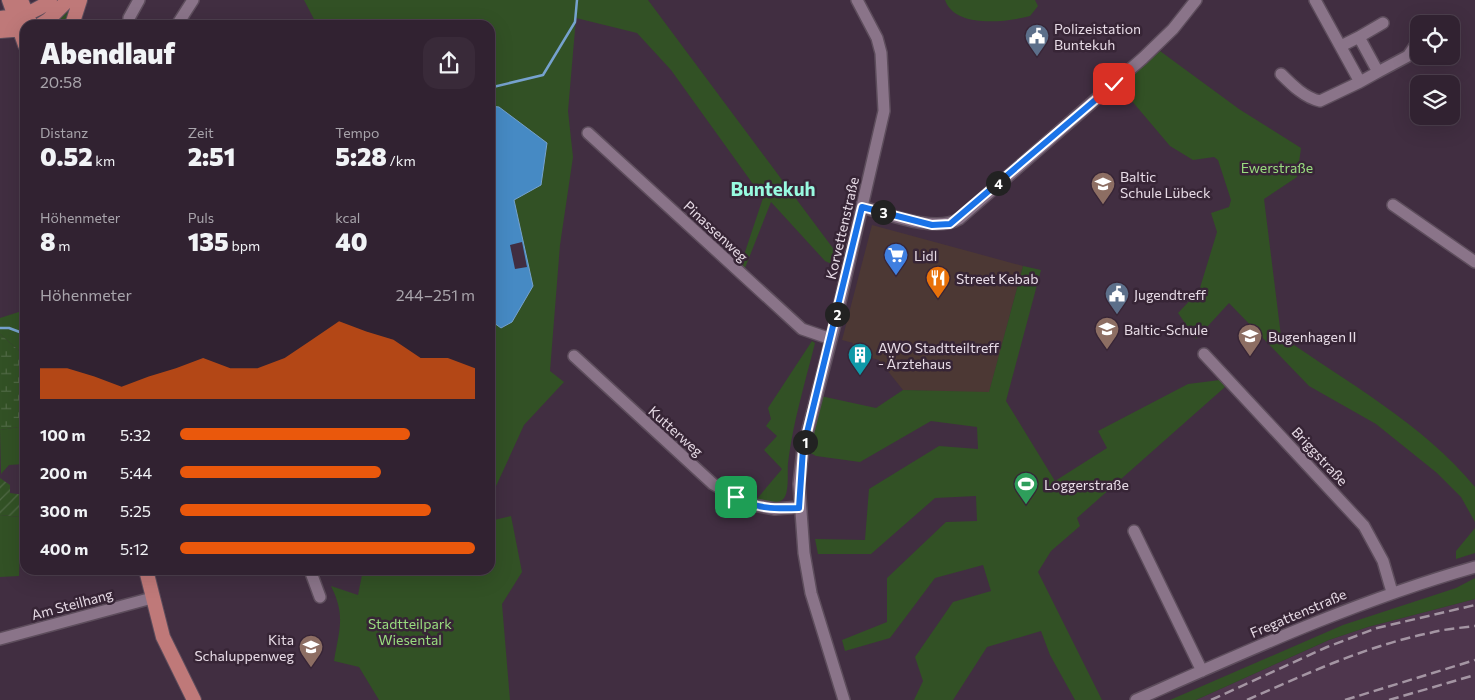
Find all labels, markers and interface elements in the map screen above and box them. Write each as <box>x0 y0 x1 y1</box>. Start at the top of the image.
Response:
map controls <box>1410 15 1460 125</box>
button: locate <box>1410 15 1460 65</box>
place label: Polizeistation Buntekuh <box>1054 20 1141 53</box>
public building icon: Polizeistation Buntekuh <box>1024 23 1050 57</box>
text: Abendlauf <box>40 36 175 70</box>
button: share <box>423 37 475 89</box>
pin <box>1093 63 1135 105</box>
icon: check <box>1100 70 1128 98</box>
text: 20:58 <box>40 72 82 91</box>
button: layers <box>1410 75 1460 125</box>
text: Distanz <box>40 124 88 141</box>
text: Zeit <box>188 124 214 141</box>
text: Tempo <box>335 124 379 141</box>
text: 0.52 <box>40 141 93 171</box>
text: 2:51 <box>188 141 235 171</box>
text: 5:28 <box>335 141 387 171</box>
text: km <box>93 152 115 169</box>
text: /km <box>387 152 416 169</box>
park label: Ewerstraße <box>1241 159 1313 176</box>
place label: Baltic Schule Lübeck <box>1120 168 1211 201</box>
pin: 4 <box>986 170 1010 196</box>
school or university icon: Baltic Schule Lübeck <box>1090 171 1116 205</box>
street label: Korvettenstraße <box>822 175 862 281</box>
text: 4 <box>994 175 1003 192</box>
district label: Buntekuh <box>730 177 816 200</box>
street label: Pinassenweg <box>680 197 752 265</box>
pin: 3 <box>870 200 896 224</box>
text: 3 <box>879 204 888 221</box>
text: Höhenmeter <box>40 209 120 226</box>
text: Puls <box>188 209 214 226</box>
text: kcal <box>335 209 360 226</box>
text: 8 <box>40 226 56 256</box>
text: 135 <box>188 226 229 256</box>
text: 40 <box>335 226 368 256</box>
text: m <box>56 237 71 254</box>
text: bpm <box>229 237 260 254</box>
supermarket icon: Lidl <box>883 242 909 276</box>
place label: Lidl <box>914 247 937 264</box>
restaurant icon: Street Kebab <box>925 265 951 299</box>
place label: Street Kebab <box>956 270 1038 287</box>
public building icon: Jugendtreff <box>1104 281 1130 315</box>
text: Höhenmeter <box>40 285 132 304</box>
text: 244–251 m <box>396 285 475 304</box>
place label: Jugendtreff <box>1134 286 1206 303</box>
pin: 2 <box>824 302 850 326</box>
text: 2 <box>834 306 841 323</box>
school or university icon: Baltic-Schule <box>1094 316 1120 350</box>
place label: Baltic-Schule <box>1124 321 1208 338</box>
school or university icon: Bugenhagen II <box>1237 323 1263 357</box>
place label: Bugenhagen II <box>1268 328 1356 345</box>
place label: AWO Stadtteiltreff - Ärztehaus <box>878 339 999 372</box>
building icon: AWO Stadtteiltreff - Ärztehaus <box>847 342 873 376</box>
street label: Kutterweg <box>645 402 707 460</box>
street label: Briggstraße <box>1289 423 1351 489</box>
text: 100 m <box>40 425 86 444</box>
text: 5:32 <box>120 425 151 444</box>
pin: 1 <box>792 430 818 454</box>
text: 1 <box>802 434 809 451</box>
text: 200 m <box>40 463 87 482</box>
text: 5:44 <box>120 463 152 482</box>
sports icon: Loggerstraße <box>1013 471 1039 505</box>
pin <box>715 476 757 518</box>
place label: Loggerstraße <box>1044 476 1129 493</box>
icon: arrive <box>722 483 750 511</box>
text: 300 m <box>40 501 88 520</box>
text: 5:25 <box>120 501 151 520</box>
text: 400 m <box>40 539 88 558</box>
text: 5:12 <box>120 539 149 558</box>
street label: Am Steilhang <box>29 585 115 623</box>
street label: Fregattenstraße <box>1247 585 1349 641</box>
park label: Stadtteilpark Wiesental <box>368 615 452 648</box>
place label: Kita Schaluppenweg <box>194 631 294 664</box>
school or university icon: Kita Schaluppenweg <box>298 634 324 668</box>

